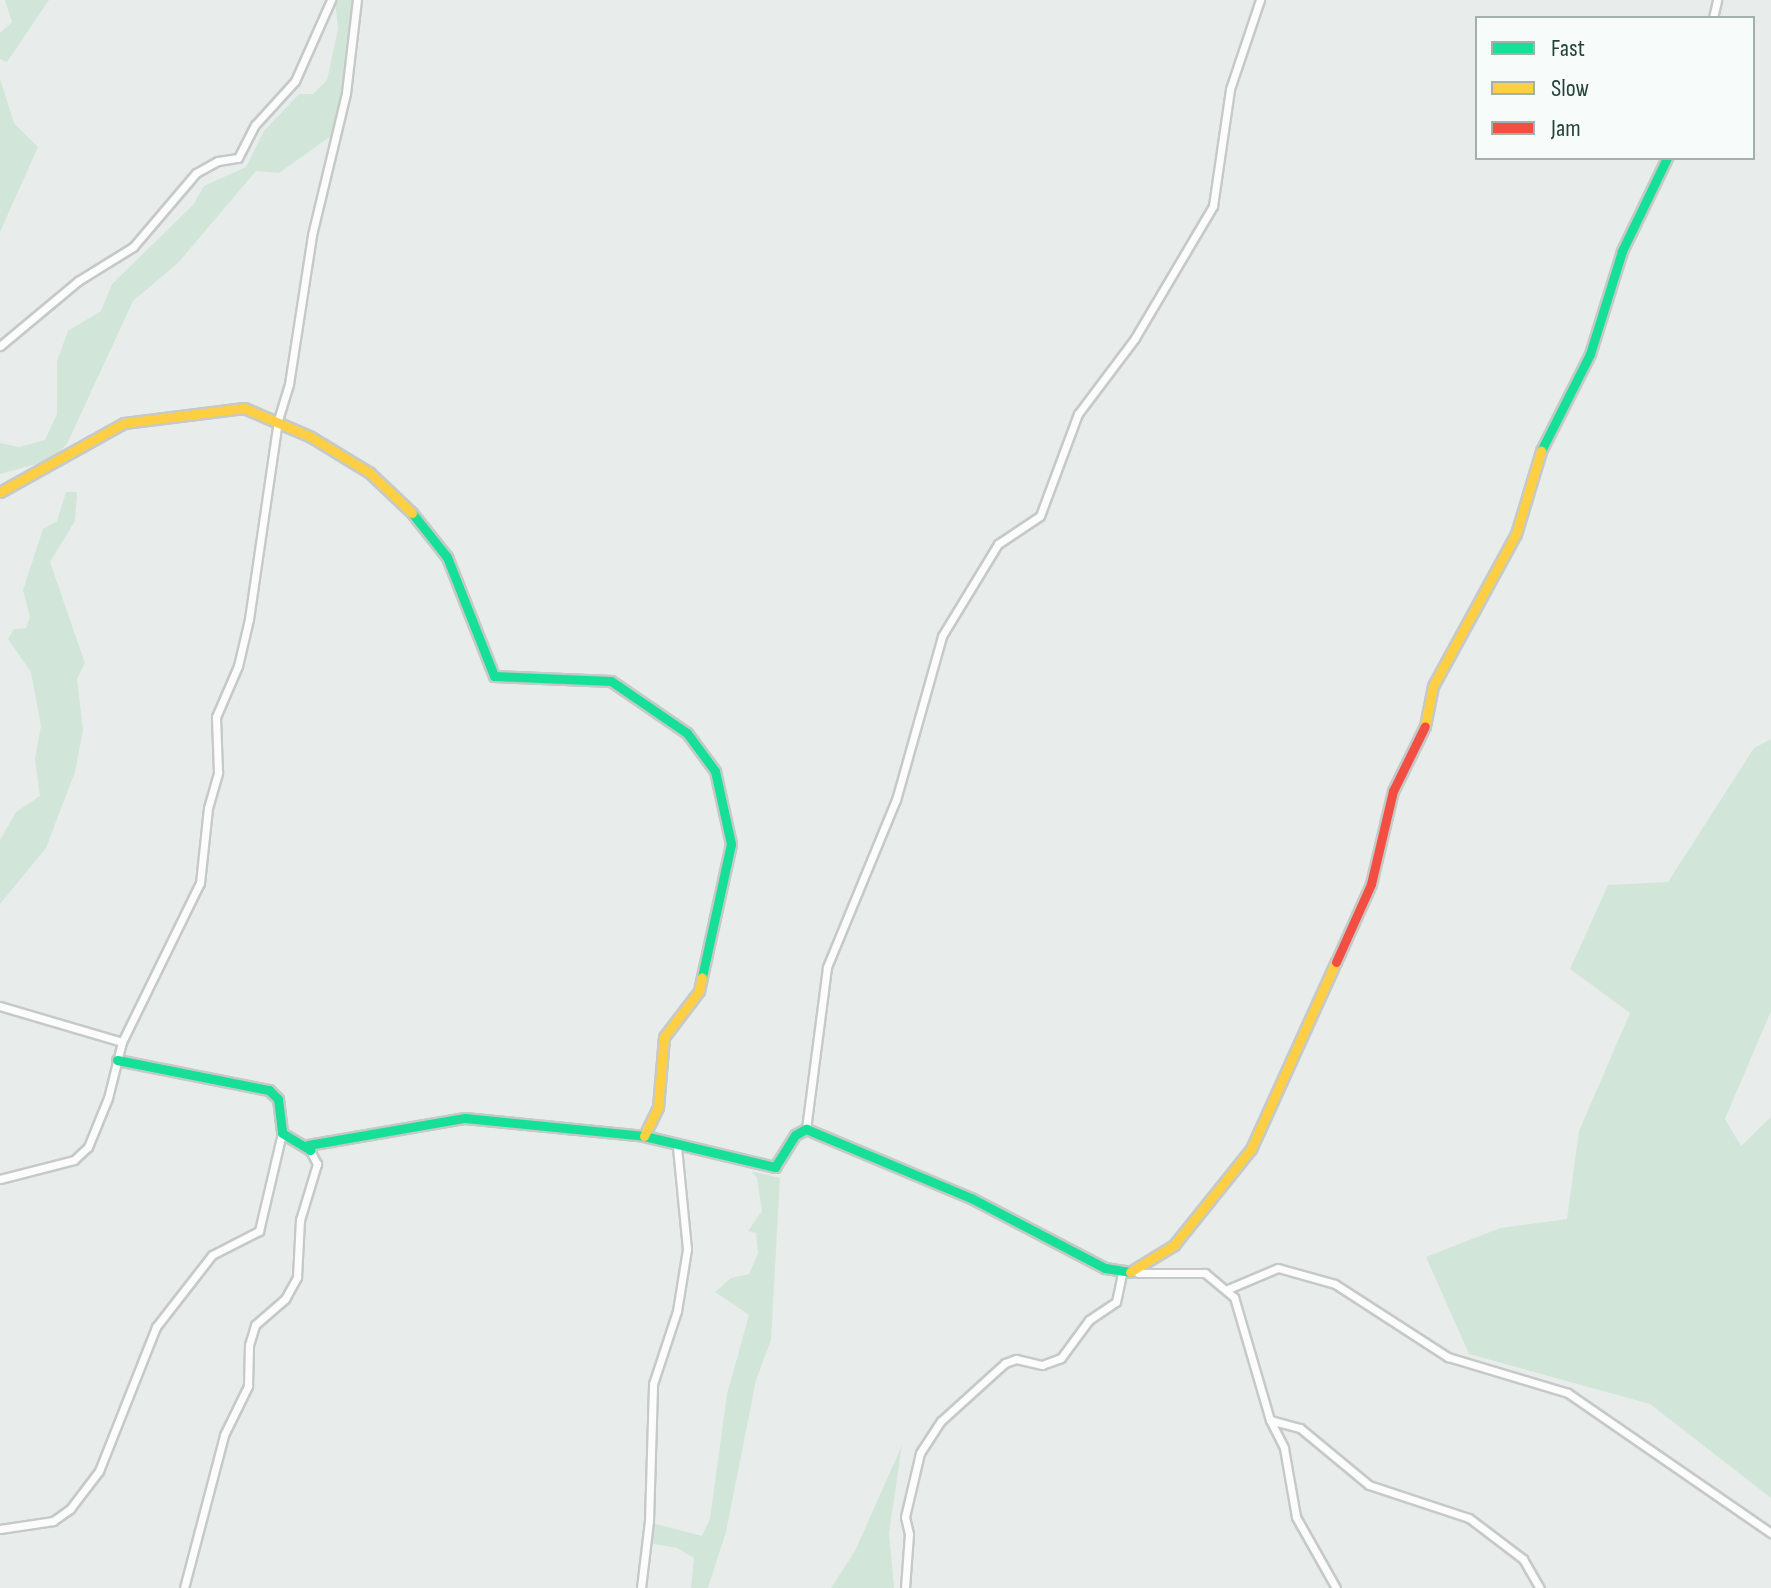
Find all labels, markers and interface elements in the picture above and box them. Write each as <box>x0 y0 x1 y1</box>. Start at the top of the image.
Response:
legend <box>1475 16 1755 160</box>
text: Fast <box>1551 34 1585 63</box>
text: Slow <box>1551 74 1589 103</box>
text: Jam <box>1551 114 1581 143</box>

